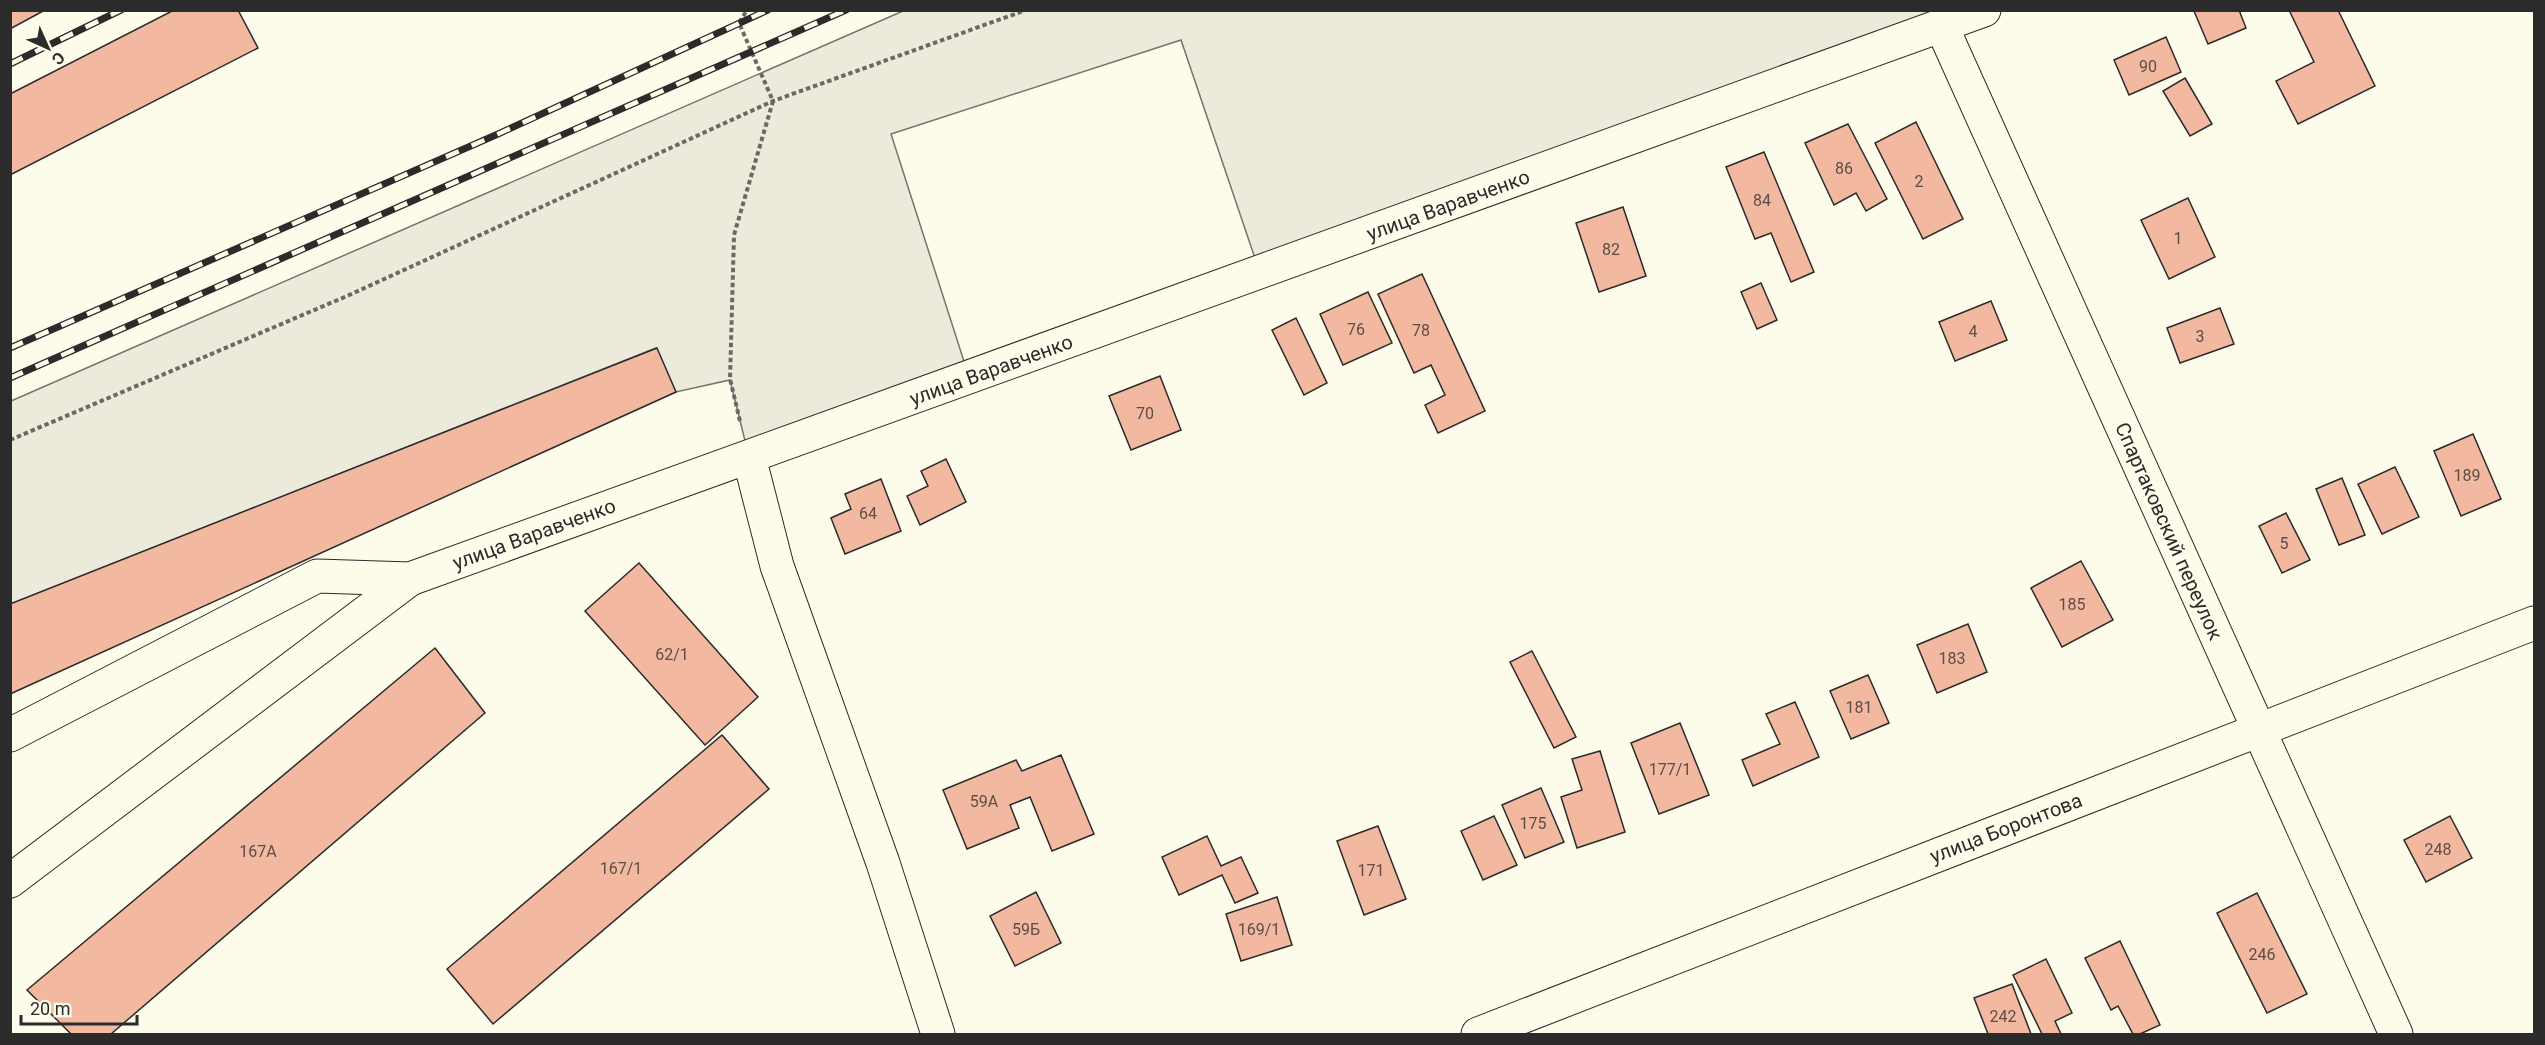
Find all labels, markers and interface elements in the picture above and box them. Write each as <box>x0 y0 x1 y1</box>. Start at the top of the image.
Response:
north arrow <box>18 18 78 78</box>
text: С <box>48 48 69 69</box>
house number: 90 <box>2139 57 2157 76</box>
house number: 86 <box>1835 159 1853 178</box>
street label: улица Варавченко <box>1363 164 1533 246</box>
house number: 2 <box>1915 172 1924 191</box>
house number: 84 <box>1753 191 1771 210</box>
house number: 1 <box>2174 229 2183 248</box>
house number: 82 <box>1602 240 1620 259</box>
house number: 76 <box>1347 320 1365 339</box>
house number: 78 <box>1412 321 1430 340</box>
house number: 4 <box>1969 322 1978 341</box>
house number: 3 <box>2196 327 2205 346</box>
street label: улица Варавченко <box>906 329 1076 411</box>
house number: 70 <box>1136 404 1154 423</box>
street label: Спартаковский переулок <box>2110 418 2228 644</box>
house number: 189 <box>2454 466 2480 485</box>
street label: улица Варавченко <box>449 493 619 575</box>
house number: 64 <box>859 504 877 523</box>
house number: 5 <box>2280 534 2289 553</box>
house number: 185 <box>2059 595 2085 614</box>
house number: 62/1 <box>655 645 689 664</box>
house number: 183 <box>1939 649 1965 668</box>
house number: 181 <box>1846 698 1872 717</box>
house number: 177/1 <box>1649 760 1691 779</box>
street label: улица Боронтова <box>1927 788 2085 868</box>
house number: 59А <box>970 792 999 811</box>
house number: 175 <box>1520 814 1546 833</box>
house number: 248 <box>2425 840 2451 859</box>
house number: 167А <box>239 842 277 861</box>
house number: 167/1 <box>600 859 642 878</box>
house number: 171 <box>1358 861 1384 880</box>
house number: 59Б <box>1012 920 1040 939</box>
house number: 169/1 <box>1238 920 1280 939</box>
house number: 246 <box>2249 945 2275 964</box>
scale bar <box>21 988 136 1026</box>
text: 20 m <box>30 998 70 1019</box>
house number: 242 <box>1990 1007 2016 1026</box>

